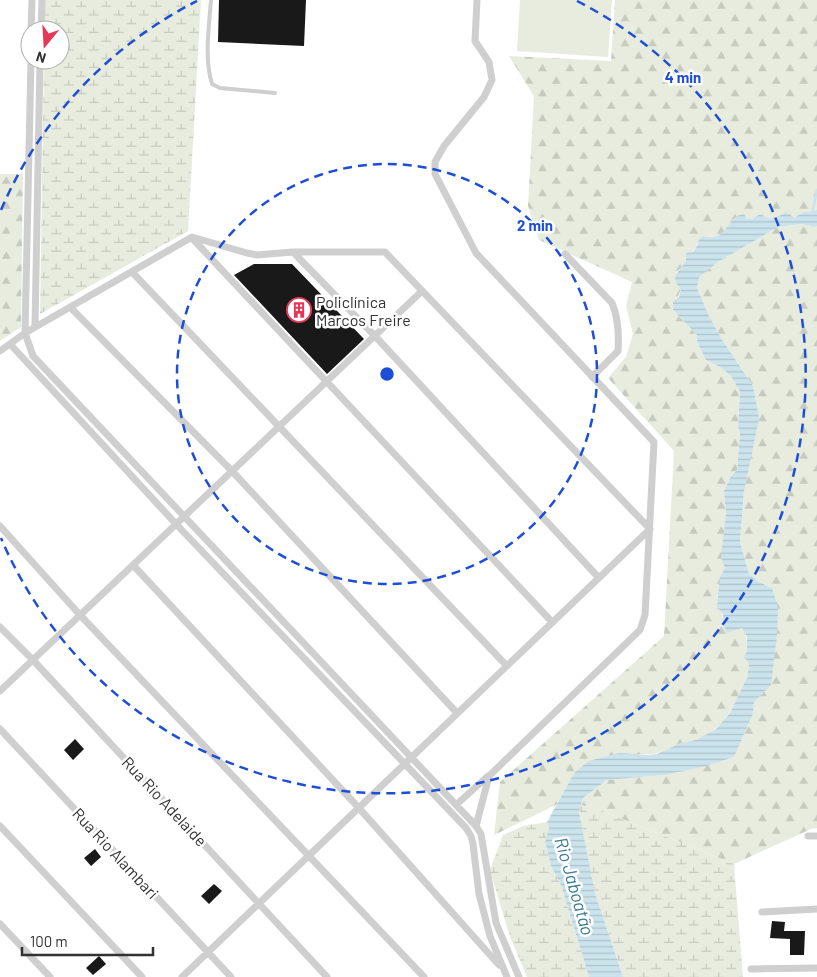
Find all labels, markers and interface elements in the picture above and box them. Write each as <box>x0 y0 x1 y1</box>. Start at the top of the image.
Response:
north arrow <box>20 20 70 70</box>
text: N <box>34 48 48 67</box>
text: 4 min <box>665 68 701 86</box>
text: 2 min <box>517 216 553 234</box>
place label: Policlínica Marcos Freire <box>316 292 411 329</box>
building icon: Policlínica Marcos Freire <box>286 297 312 323</box>
centre of rings <box>378 365 396 383</box>
street label: Rua Rio Adelaide <box>119 752 211 850</box>
street label: Rua Rio Alambari <box>69 804 163 902</box>
water label: Rio Jaboatão <box>551 834 599 938</box>
scale bar <box>22 924 154 956</box>
text: 100 m <box>30 932 68 950</box>

